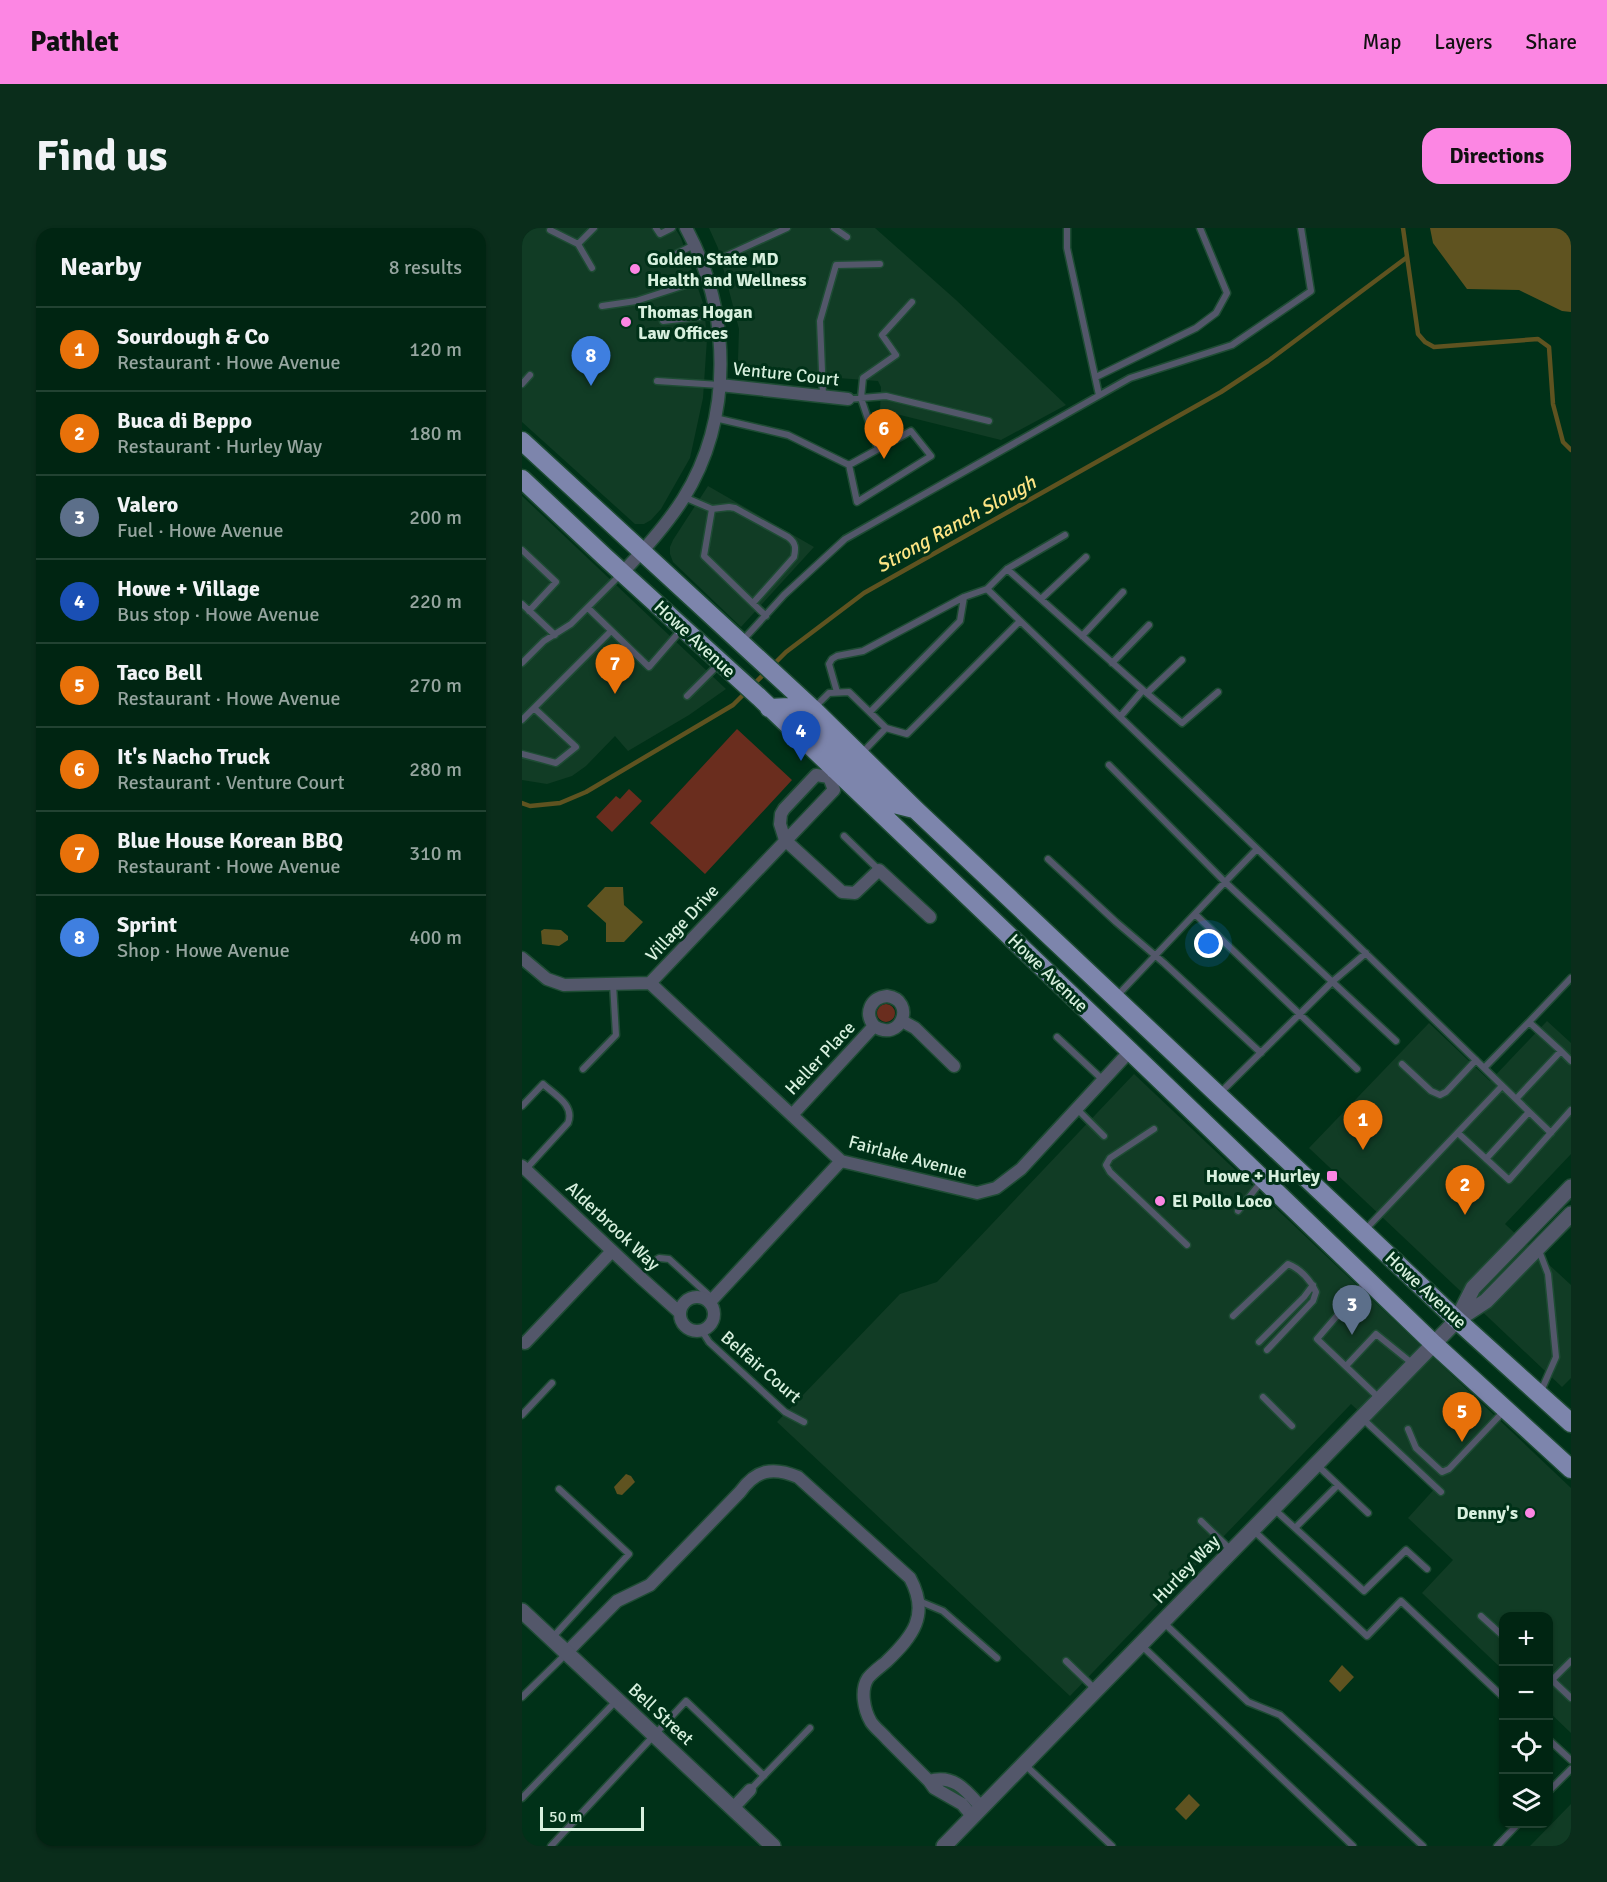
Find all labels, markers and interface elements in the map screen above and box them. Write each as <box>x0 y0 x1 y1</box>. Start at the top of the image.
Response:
text: Pathlet <box>30 25 119 59</box>
text: Map <box>1363 29 1401 55</box>
text: Layers <box>1434 29 1492 55</box>
text: Share <box>1525 29 1577 55</box>
button: Directions <box>1422 128 1571 184</box>
text: Find us <box>36 131 167 182</box>
place label: Golden State MD Health and Wellness <box>647 248 806 291</box>
text: Nearby <box>60 251 141 283</box>
text: 8 results <box>389 255 462 280</box>
marker: Golden State MD Health and Wellness <box>628 262 642 276</box>
place label: Thomas Hogan Law Offices <box>638 301 753 344</box>
marker: Thomas Hogan Law Offices <box>619 315 633 329</box>
text: Sourdough & Co <box>117 323 269 350</box>
pin: 8 <box>572 336 610 386</box>
text: 1 <box>74 337 85 362</box>
text: 120 m <box>409 337 462 362</box>
text: Restaurant · Howe Avenue <box>117 350 341 375</box>
street label: Venture Court <box>732 357 840 391</box>
text: Buca di Beppo <box>117 407 252 434</box>
pin: 6 <box>864 410 904 459</box>
text: 2 <box>74 421 85 446</box>
text: 180 m <box>409 421 462 446</box>
text: Restaurant · Hurley Way <box>117 434 322 459</box>
water label: Strong Ranch Slough <box>872 469 1041 578</box>
text: Valero <box>117 491 178 518</box>
text: 3 <box>74 505 85 530</box>
text: 200 m <box>409 505 462 530</box>
text: Fuel · Howe Avenue <box>117 518 283 543</box>
text: Howe + Village <box>117 575 260 602</box>
text: 4 <box>74 589 85 614</box>
text: 220 m <box>409 589 462 614</box>
street label: Howe Avenue <box>650 596 740 682</box>
text: Bus stop · Howe Avenue <box>117 602 320 627</box>
pin: 7 <box>596 644 634 694</box>
text: Taco Bell <box>117 659 202 686</box>
text: 5 <box>74 673 85 698</box>
text: 270 m <box>409 673 462 698</box>
text: Restaurant · Howe Avenue <box>117 686 341 711</box>
pin: 4 <box>782 712 820 761</box>
text: It's Nacho Truck <box>117 743 270 770</box>
text: 6 <box>74 757 85 782</box>
text: 280 m <box>409 757 462 782</box>
text: Restaurant · Venture Court <box>117 770 345 795</box>
text: Blue House Korean BBQ <box>117 827 343 854</box>
text: 7 <box>74 841 85 866</box>
text: 310 m <box>409 841 462 866</box>
text: Restaurant · Howe Avenue <box>117 854 341 879</box>
street label: Village Drive <box>641 880 723 966</box>
text: Sprint <box>117 911 177 938</box>
text: 8 <box>74 925 85 950</box>
text: 400 m <box>409 925 462 950</box>
street label: Howe Avenue <box>1003 929 1093 1017</box>
your location <box>1194 929 1223 958</box>
text: Shop · Howe Avenue <box>117 938 290 963</box>
street label: Heller Place <box>780 1017 860 1099</box>
pin: 1 <box>1344 1100 1382 1150</box>
street label: Fairlake Avenue <box>846 1131 970 1183</box>
place label: Howe + Hurley <box>1206 1165 1320 1187</box>
pin: 2 <box>1446 1166 1484 1215</box>
marker: Howe + Hurley <box>1325 1169 1339 1183</box>
street label: Alderbrook Way <box>561 1177 665 1276</box>
place label: El Pollo Loco <box>1172 1190 1272 1212</box>
marker: El Pollo Loco <box>1153 1194 1167 1208</box>
street label: Howe Avenue <box>1381 1247 1471 1333</box>
pin: 3 <box>1332 1286 1372 1335</box>
street label: Belfair Court <box>716 1326 806 1408</box>
pin: 5 <box>1442 1392 1482 1442</box>
place label: Denny's <box>1456 1502 1518 1524</box>
marker: Denny's <box>1523 1506 1537 1520</box>
street label: Hurley Way <box>1148 1530 1224 1608</box>
map controls <box>1499 1612 1553 1828</box>
button: + <box>1499 1612 1553 1666</box>
button: − <box>1499 1666 1553 1720</box>
street label: Bell Street <box>624 1678 698 1750</box>
button: locate <box>1499 1720 1553 1774</box>
button: layers <box>1499 1774 1553 1828</box>
scale bar <box>540 1804 644 1832</box>
text: 50 m <box>549 1807 583 1827</box>

